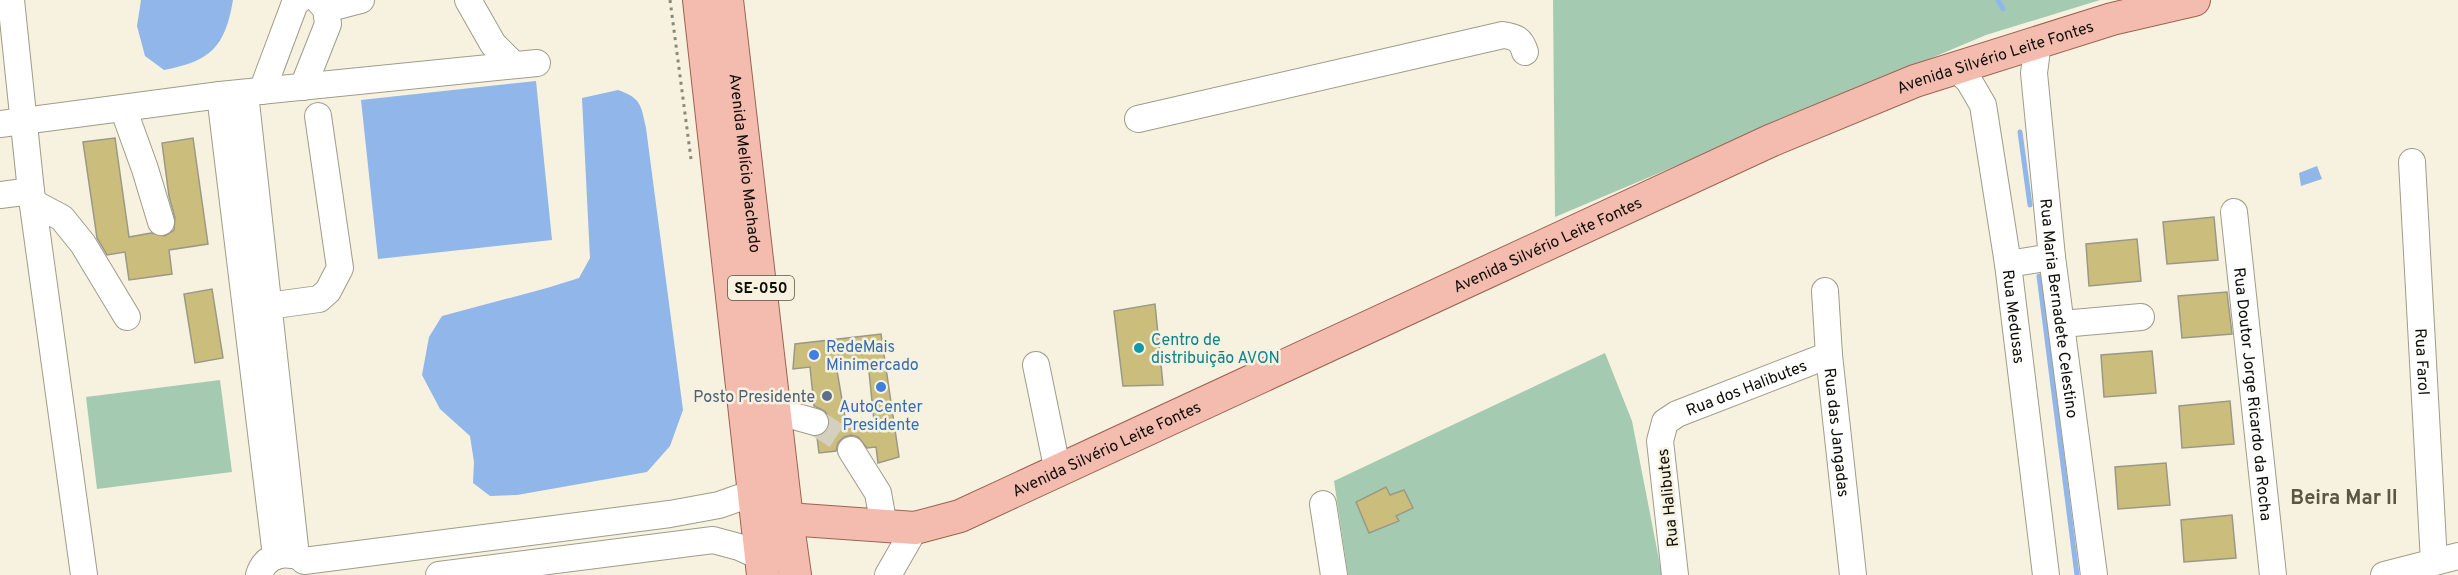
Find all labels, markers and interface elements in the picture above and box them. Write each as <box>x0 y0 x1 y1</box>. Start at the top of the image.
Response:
street label: Avenida Silvério Leite Fontes <box>1894 17 2097 99</box>
street label: Avenida Melício Machado <box>724 72 764 254</box>
street label: Avenida Silvério Leite Fontes <box>1450 194 1646 298</box>
street label: Rua Maria Bernadete Celestino <box>2034 198 2081 420</box>
street label: Rua Doutor Jorge Ricardo da Rocha <box>2228 266 2275 522</box>
street label: Rua Medusas <box>1997 268 2028 365</box>
road number: SE-050 <box>728 276 794 300</box>
street label: Rua Farol <box>2409 328 2433 396</box>
place label: Centro de distribuição AVON <box>1151 331 1280 369</box>
place label: RedeMais Minimercado <box>826 338 919 376</box>
marker: Centro de distribuição AVON <box>1132 341 1146 355</box>
marker: RedeMais Minimercado <box>807 348 821 362</box>
street label: Rua dos Halibutes <box>1683 357 1810 422</box>
street label: Rua das Jangadas <box>1818 367 1852 498</box>
marker: AutoCenter Presidente <box>874 380 888 394</box>
place label: Posto Presidente <box>693 388 815 408</box>
marker: Posto Presidente <box>820 389 834 403</box>
place label: AutoCenter Presidente <box>839 398 923 436</box>
street label: Avenida Silvério Leite Fontes <box>1009 398 1205 502</box>
street label: Rua Halibutes <box>1654 448 1684 548</box>
district label: Beira Mar II <box>2290 486 2398 512</box>

